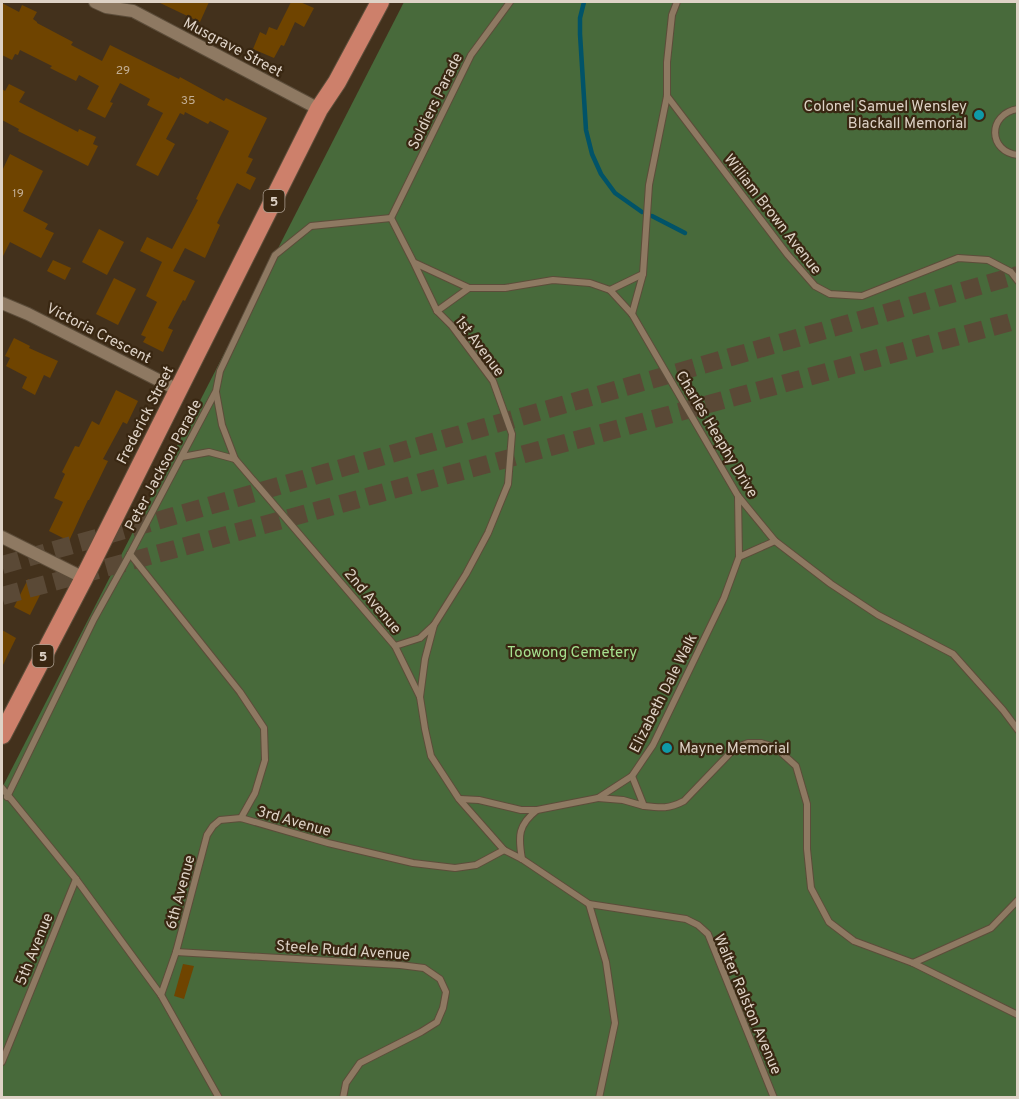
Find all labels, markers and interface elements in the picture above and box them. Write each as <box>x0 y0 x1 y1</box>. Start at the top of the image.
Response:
street label: Musgrave Street <box>179 14 285 82</box>
street label: Soldiers Parade <box>405 50 468 153</box>
house number: 29 <box>116 63 130 79</box>
house number: 35 <box>181 93 195 109</box>
place label: Colonel Samuel Wensley Blackall Memorial <box>803 98 967 134</box>
marker: Colonel Samuel Wensley Blackall Memorial <box>972 108 986 122</box>
street label: William Brown Avenue <box>719 151 825 279</box>
house number: 19 <box>12 186 24 202</box>
road number: 5 <box>264 190 284 212</box>
street label: Victoria Crescent <box>43 300 154 369</box>
street label: 1st Avenue <box>450 313 508 381</box>
street label: Frederick Street <box>113 363 179 468</box>
street label: Charles Heaphy Drive <box>670 368 761 502</box>
street label: Peter Jackson Parade <box>122 397 207 535</box>
street label: 2nd Avenue <box>339 565 405 638</box>
street label: Elizabeth Dale Walk <box>626 631 703 756</box>
park label: Toowong Cemetery <box>507 644 637 663</box>
road number: 5 <box>32 645 54 667</box>
place label: Mayne Memorial <box>679 740 790 759</box>
marker: Mayne Memorial <box>660 741 674 755</box>
street label: 3rd Avenue <box>254 803 333 842</box>
street label: 6th Avenue <box>162 853 200 931</box>
street label: 5th Avenue <box>12 911 58 988</box>
street label: Walter Ralston Avenue <box>708 931 785 1078</box>
street label: Steele Rudd Avenue <box>275 937 411 966</box>

